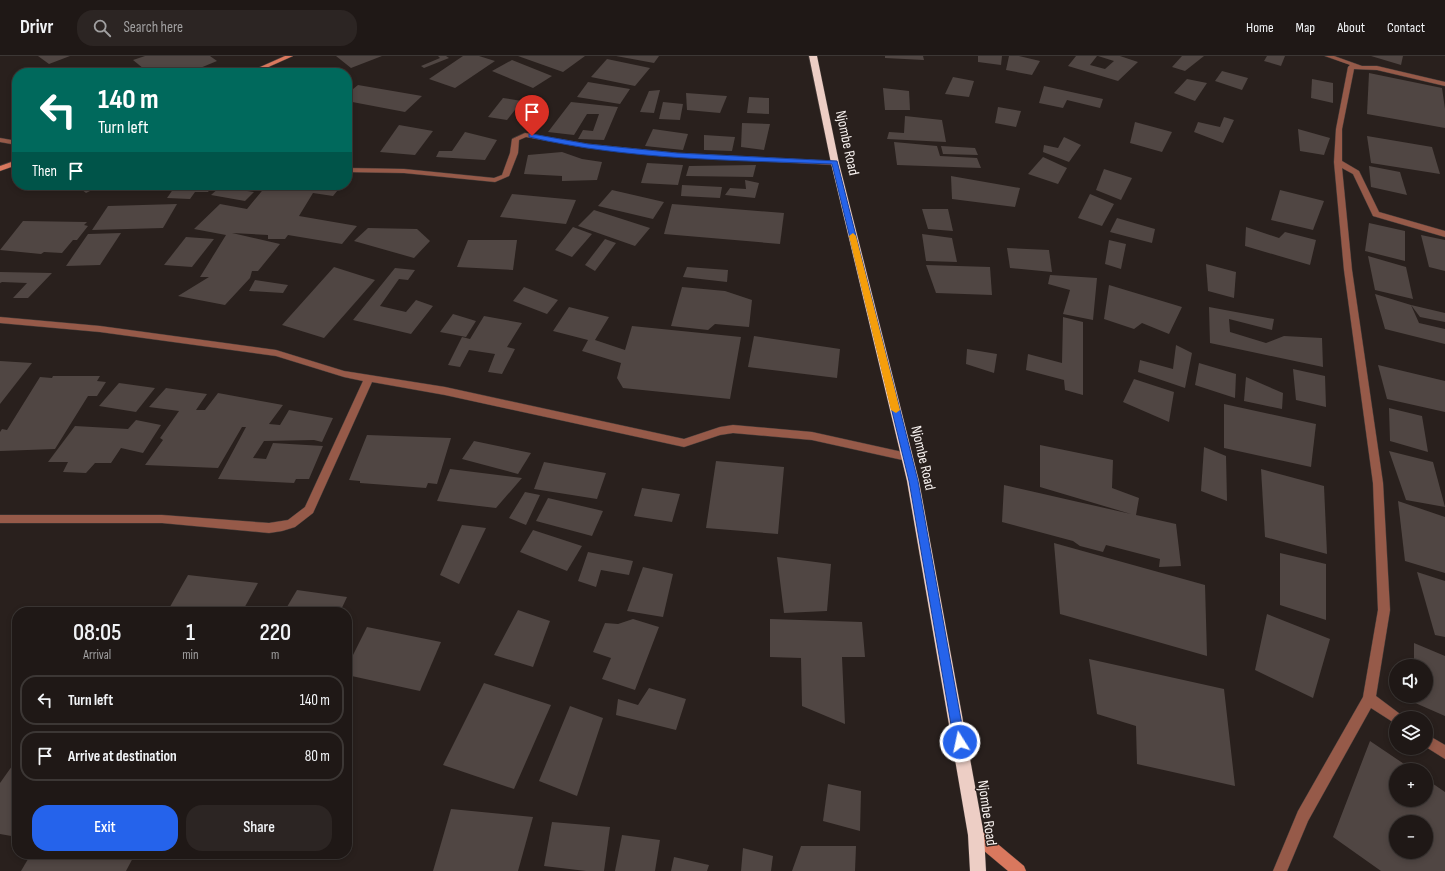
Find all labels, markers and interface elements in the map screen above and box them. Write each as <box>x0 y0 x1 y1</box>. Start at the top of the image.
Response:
search box <box>77 10 357 46</box>
text: Drivr <box>20 16 53 39</box>
icon: search <box>91 17 113 39</box>
text: Search here <box>123 18 183 37</box>
text: Home <box>1246 19 1274 36</box>
text: Map <box>1296 19 1315 36</box>
text: About <box>1337 19 1365 36</box>
text: Contact <box>1387 19 1425 36</box>
text: 140 m <box>98 83 159 116</box>
icon: left <box>32 84 84 136</box>
pin <box>515 95 549 136</box>
icon: arrive <box>521 101 543 123</box>
street label: Njombe Road <box>831 109 863 177</box>
text: Turn left <box>98 117 149 138</box>
icon: arrive <box>65 160 87 182</box>
text: Then <box>32 162 57 181</box>
street label: Njombe Road <box>906 424 940 492</box>
text: 08:05 <box>73 618 121 647</box>
text: 1 <box>186 618 195 647</box>
text: 220 <box>259 618 291 647</box>
text: Arrival <box>83 647 111 663</box>
text: min <box>182 647 199 663</box>
text: m <box>271 647 279 663</box>
map controls <box>1389 659 1433 859</box>
button: sound <box>1389 659 1433 703</box>
icon: left <box>34 689 56 711</box>
text: Turn left <box>68 691 113 710</box>
text: 140 m <box>300 691 330 710</box>
button: layers <box>1389 711 1433 755</box>
position arrow <box>939 721 981 763</box>
icon: arrive <box>34 745 56 767</box>
text: Arrive at destination <box>68 747 177 766</box>
text: 80 m <box>305 747 330 766</box>
button: + <box>1389 763 1433 807</box>
street label: Njombe Road <box>973 779 1001 847</box>
button: Exit <box>32 805 178 851</box>
button: Share <box>186 805 332 851</box>
button: − <box>1389 815 1433 859</box>

